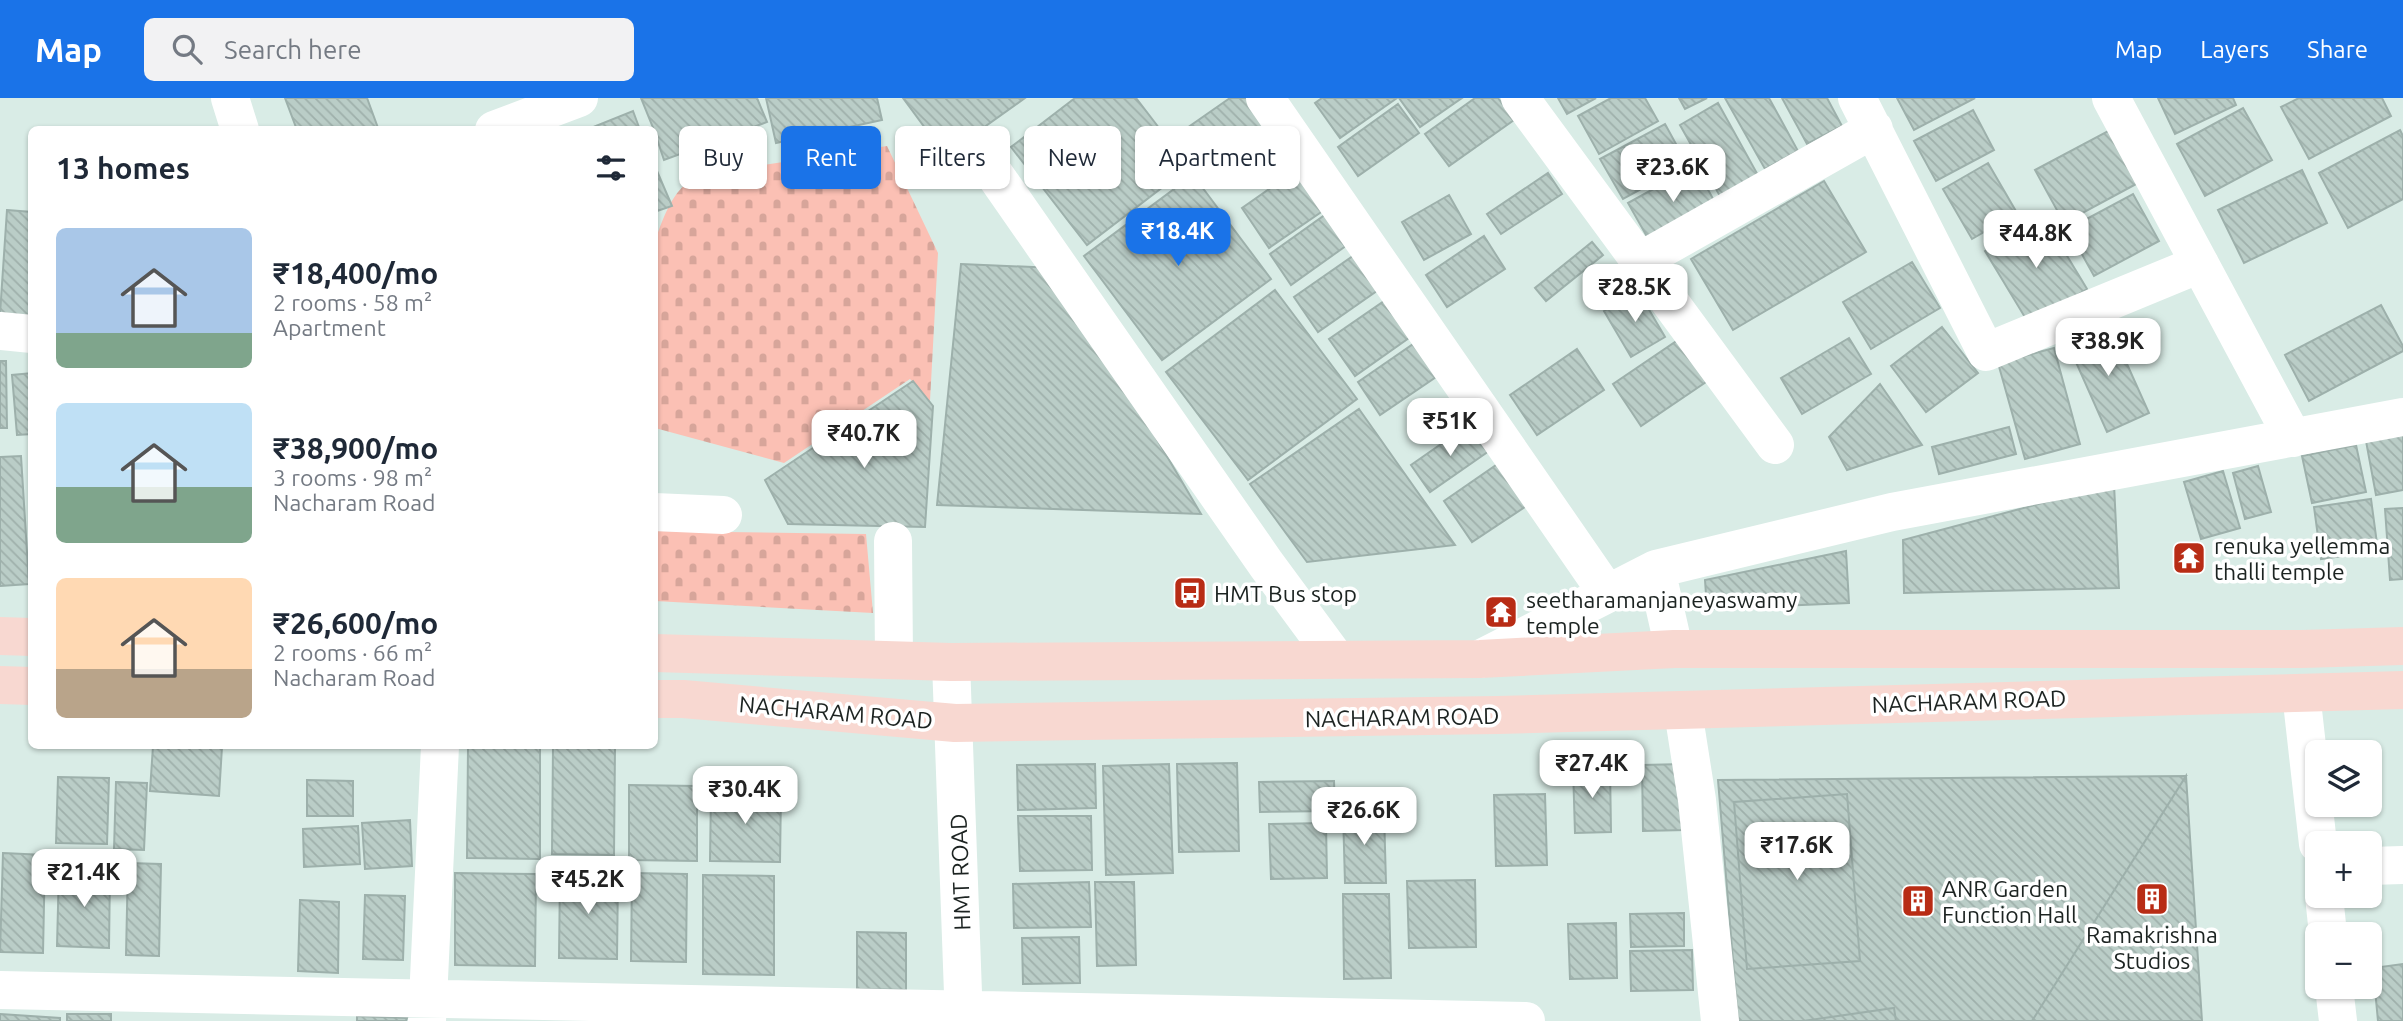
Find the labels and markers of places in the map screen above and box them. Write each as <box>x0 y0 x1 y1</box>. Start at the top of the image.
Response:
pin: ₹23.6K <box>1616 144 1730 204</box>
pin: ₹18.4K <box>1121 208 1235 268</box>
pin: ₹44.8K <box>1979 211 2093 270</box>
pin: ₹28.5K <box>1578 264 1692 324</box>
pin: ₹38.9K <box>2051 318 2165 378</box>
pin: ₹51K <box>1409 398 1491 458</box>
pin: ₹40.7K <box>807 410 921 470</box>
place label: renuka yellemma thalli temple <box>2214 533 2390 584</box>
temple icon: renuka yellemma thalli temple <box>2170 539 2208 577</box>
bus stop icon: HMT Bus stop <box>1171 574 1209 612</box>
place label: HMT Bus stop <box>1214 581 1357 606</box>
place label: seetharamanjaneyaswamy temple <box>1526 587 1797 638</box>
temple icon: seetharamanjaneyaswamy temple <box>1482 593 1520 631</box>
pin: ₹27.4K <box>1535 740 1649 800</box>
pin: ₹30.4K <box>688 766 802 826</box>
pin: ₹26.6K <box>1307 788 1421 847</box>
pin: ₹17.6K <box>1740 822 1854 882</box>
pin: ₹21.4K <box>27 850 141 909</box>
pin: ₹45.2K <box>531 856 645 916</box>
place label: ANR Garden Function Hall <box>1942 876 2077 927</box>
building icon: Ramakrishna Studios <box>2133 880 2171 918</box>
building icon: ANR Garden Function Hall <box>1899 882 1937 920</box>
place label: Ramakrishna Studios <box>2086 922 2218 973</box>

